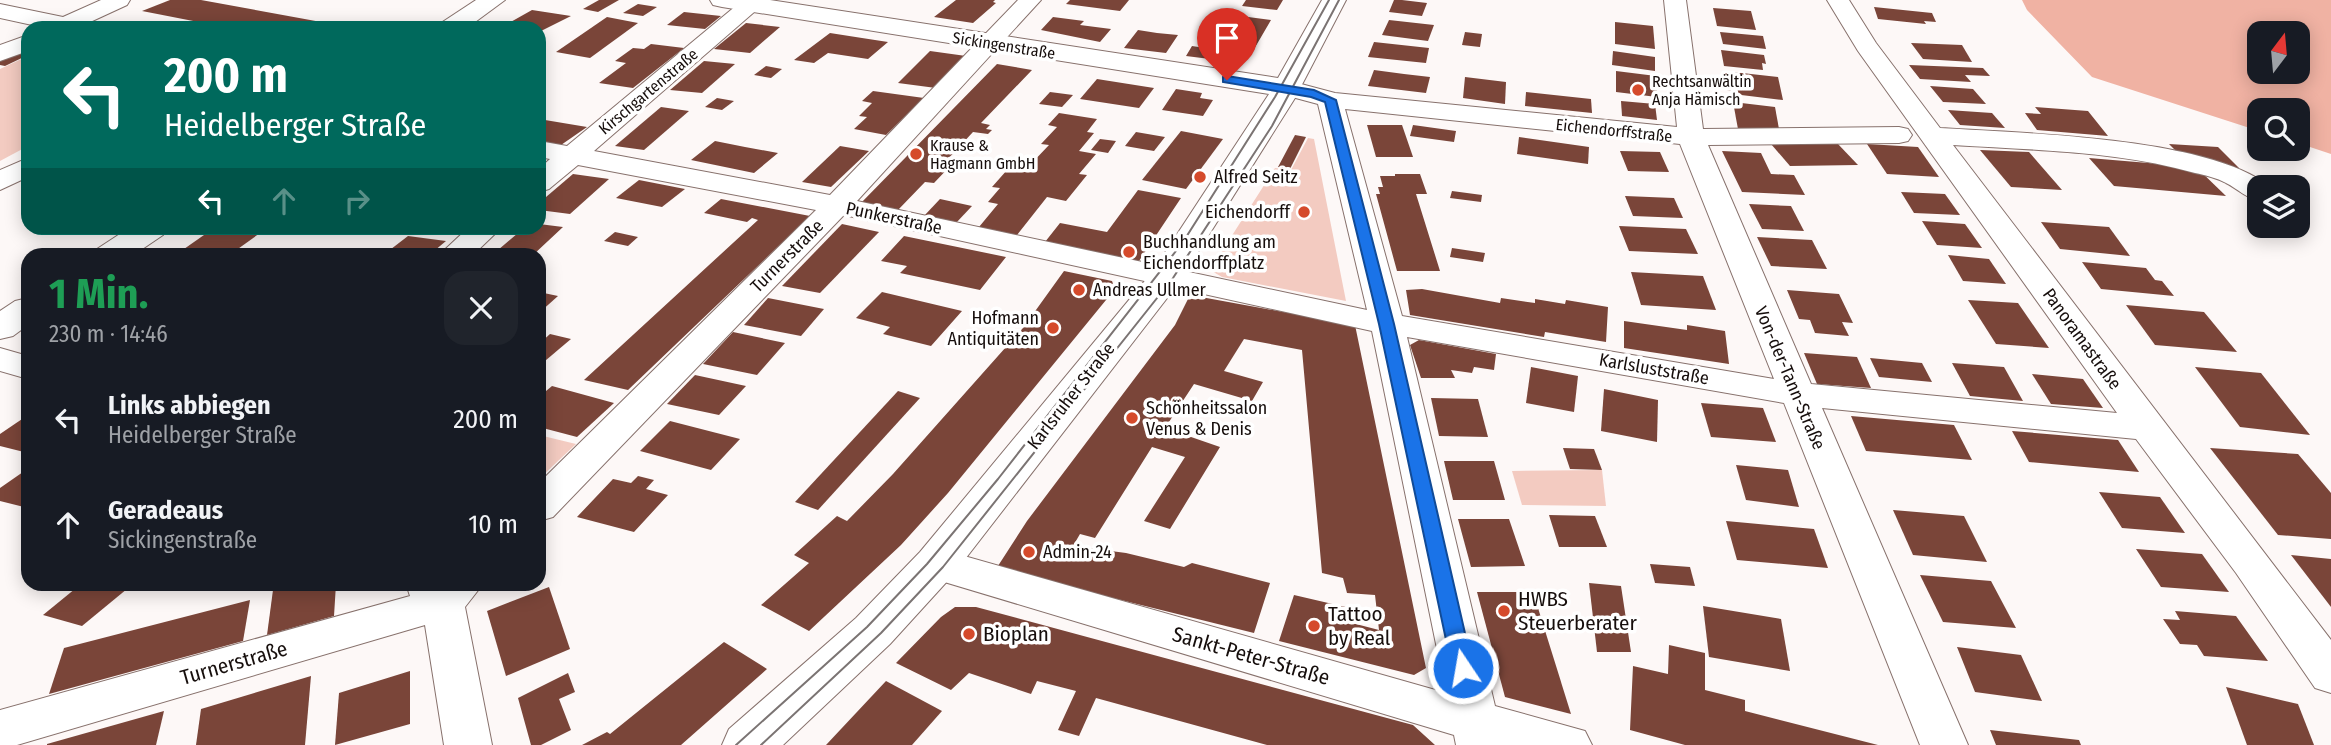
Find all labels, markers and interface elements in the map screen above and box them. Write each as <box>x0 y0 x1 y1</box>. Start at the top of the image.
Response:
pin <box>1197 8 1257 80</box>
icon: arrive <box>1208 19 1246 57</box>
north arrow <box>2247 21 2310 84</box>
map controls <box>2247 21 2310 238</box>
street label: Sickingenstraße <box>951 28 1057 63</box>
street label: Kirschgartenstraße <box>595 44 702 138</box>
text: 200 m <box>164 46 288 105</box>
icon: left <box>49 49 140 140</box>
place label: Rechtsanwältin Anja Hämisch <box>1652 72 1752 109</box>
marker: Rechtsanwältin Anja Hämisch <box>1630 82 1646 98</box>
button: search <box>2247 98 2310 161</box>
text: Heidelberger Straße <box>164 106 426 144</box>
street label: Eichendorffstraße <box>1555 115 1673 146</box>
place label: Krause & Hagmann GmbH <box>930 136 1035 173</box>
marker: Krause & Hagmann GmbH <box>908 146 924 162</box>
place label: Alfred Seitz <box>1214 166 1298 188</box>
marker: Alfred Seitz <box>1192 169 1208 185</box>
button: layers <box>2247 175 2310 238</box>
icon: left <box>192 182 230 220</box>
icon: ahead <box>265 182 303 220</box>
icon: right <box>338 182 376 220</box>
street label: Punkerstraße <box>844 197 944 239</box>
place label: Eichendorff <box>1205 201 1291 223</box>
marker: Eichendorff <box>1296 204 1312 220</box>
street label: Turnerstraße <box>746 215 828 297</box>
place label: Buchhandlung am Eichendorffplatz <box>1143 231 1276 274</box>
marker: Buchhandlung am Eichendorffplatz <box>1121 244 1137 260</box>
text: 1 Min. <box>49 269 148 319</box>
button: close <box>444 271 518 345</box>
place label: Andreas Ullmer <box>1093 279 1207 301</box>
marker: Andreas Ullmer <box>1071 282 1087 298</box>
street label: Panoramastraße <box>2038 284 2126 394</box>
street label: Von-der-Tann-Straße <box>1750 303 1830 453</box>
place label: Hofmann Antiquitäten <box>947 307 1039 350</box>
text: 230 m · 14:46 <box>49 320 168 348</box>
marker: Hofmann Antiquitäten <box>1045 320 1061 336</box>
street label: Karlsruher Straße <box>1022 338 1120 454</box>
street label: Karlsluststraße <box>1597 349 1711 390</box>
text: Links abbiegen <box>108 390 271 421</box>
place label: Schönheitssalon Venus & Denis <box>1146 397 1267 440</box>
icon: left <box>49 401 87 439</box>
text: 200 m <box>453 404 518 435</box>
marker: Schönheitssalon Venus & Denis <box>1124 410 1140 426</box>
text: Heidelberger Straße <box>108 421 297 449</box>
text: Geradeaus <box>108 495 223 526</box>
icon: ahead <box>49 506 87 544</box>
text: 10 m <box>468 509 518 540</box>
text: Sickingenstraße <box>108 526 257 554</box>
place label: Admin-24 <box>1043 541 1112 563</box>
marker: Admin-24 <box>1021 544 1037 560</box>
place label: HWBS Steuerberater <box>1518 586 1637 636</box>
place label: Tattoo by Real <box>1328 601 1391 651</box>
marker: HWBS Steuerberater <box>1496 603 1512 619</box>
marker: Tattoo by Real <box>1306 618 1322 634</box>
place label: Bioplan <box>983 621 1049 647</box>
street label: Sankt-Peter-Straße <box>1169 621 1333 691</box>
marker: Bioplan <box>961 626 977 642</box>
position arrow <box>1426 631 1500 705</box>
street label: Turnerstraße <box>178 635 290 691</box>

